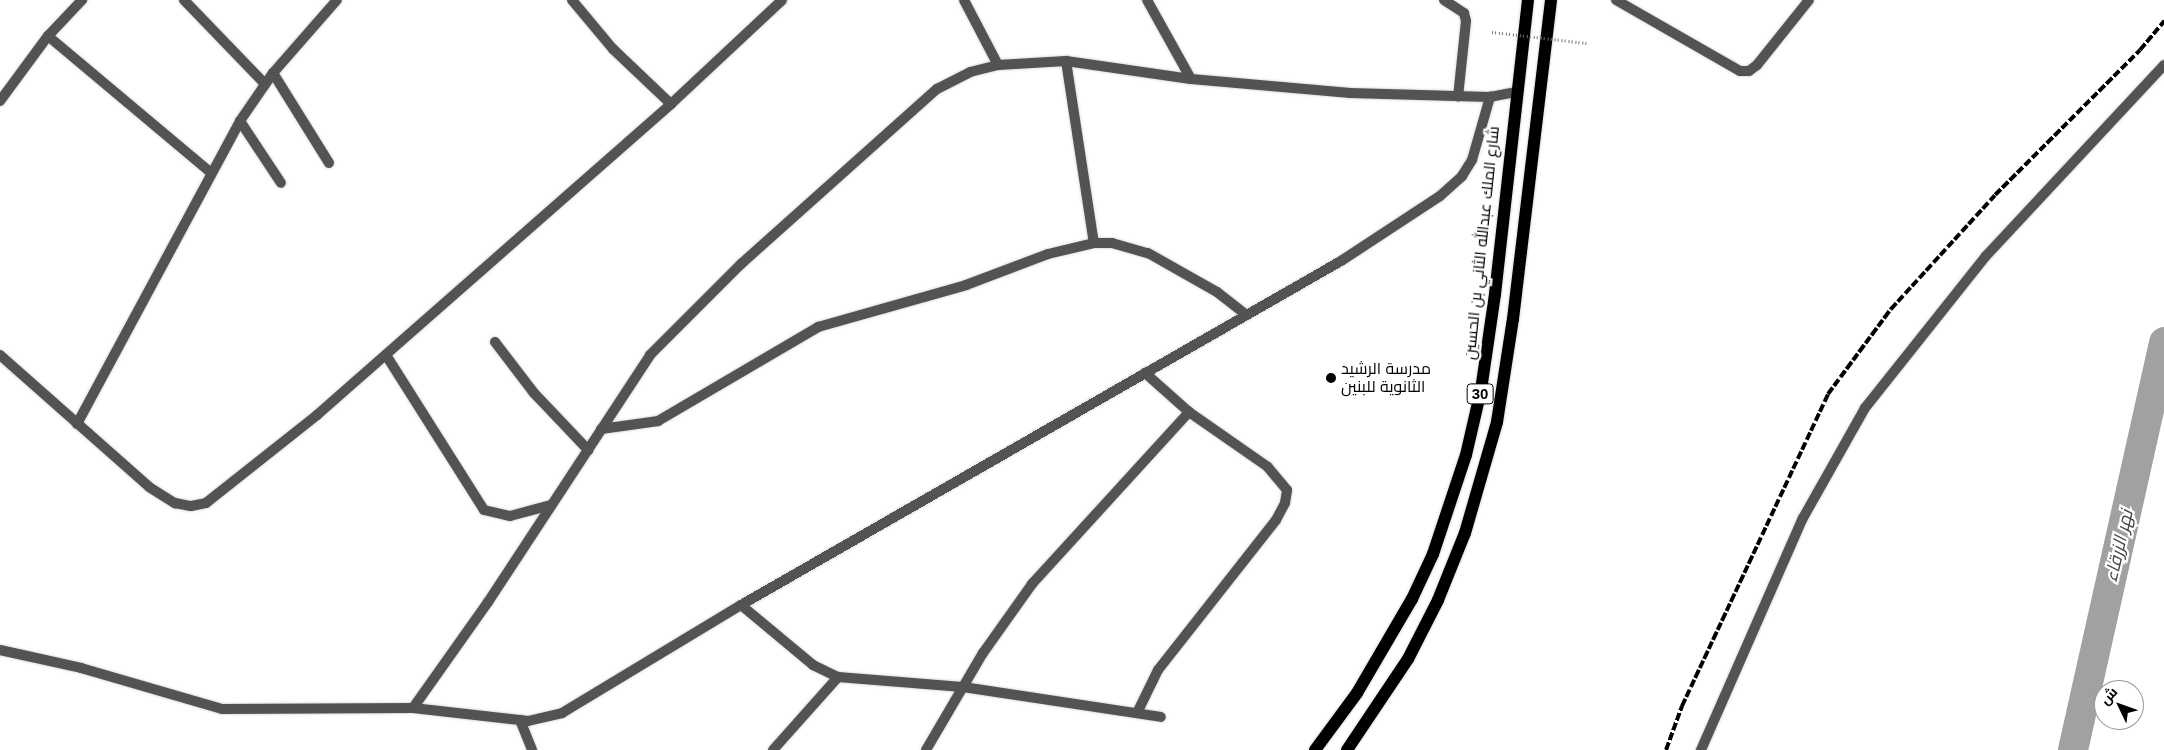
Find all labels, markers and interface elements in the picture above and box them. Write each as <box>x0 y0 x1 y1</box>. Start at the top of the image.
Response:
street label: شارع الملك عبدالله الثاني بن الحسين <box>1460 125 1504 361</box>
place label: مدرسة الرشيد الثانوية للبنين <box>1341 359 1431 397</box>
marker: مدرسة الرشيد الثانوية للبنين <box>1325 372 1337 384</box>
road number: 30 <box>1466 382 1494 406</box>
water label: نهر الزرقاء <box>2100 508 2138 584</box>
north arrow <box>2094 680 2144 730</box>
text: ش <box>2097 684 2121 708</box>

